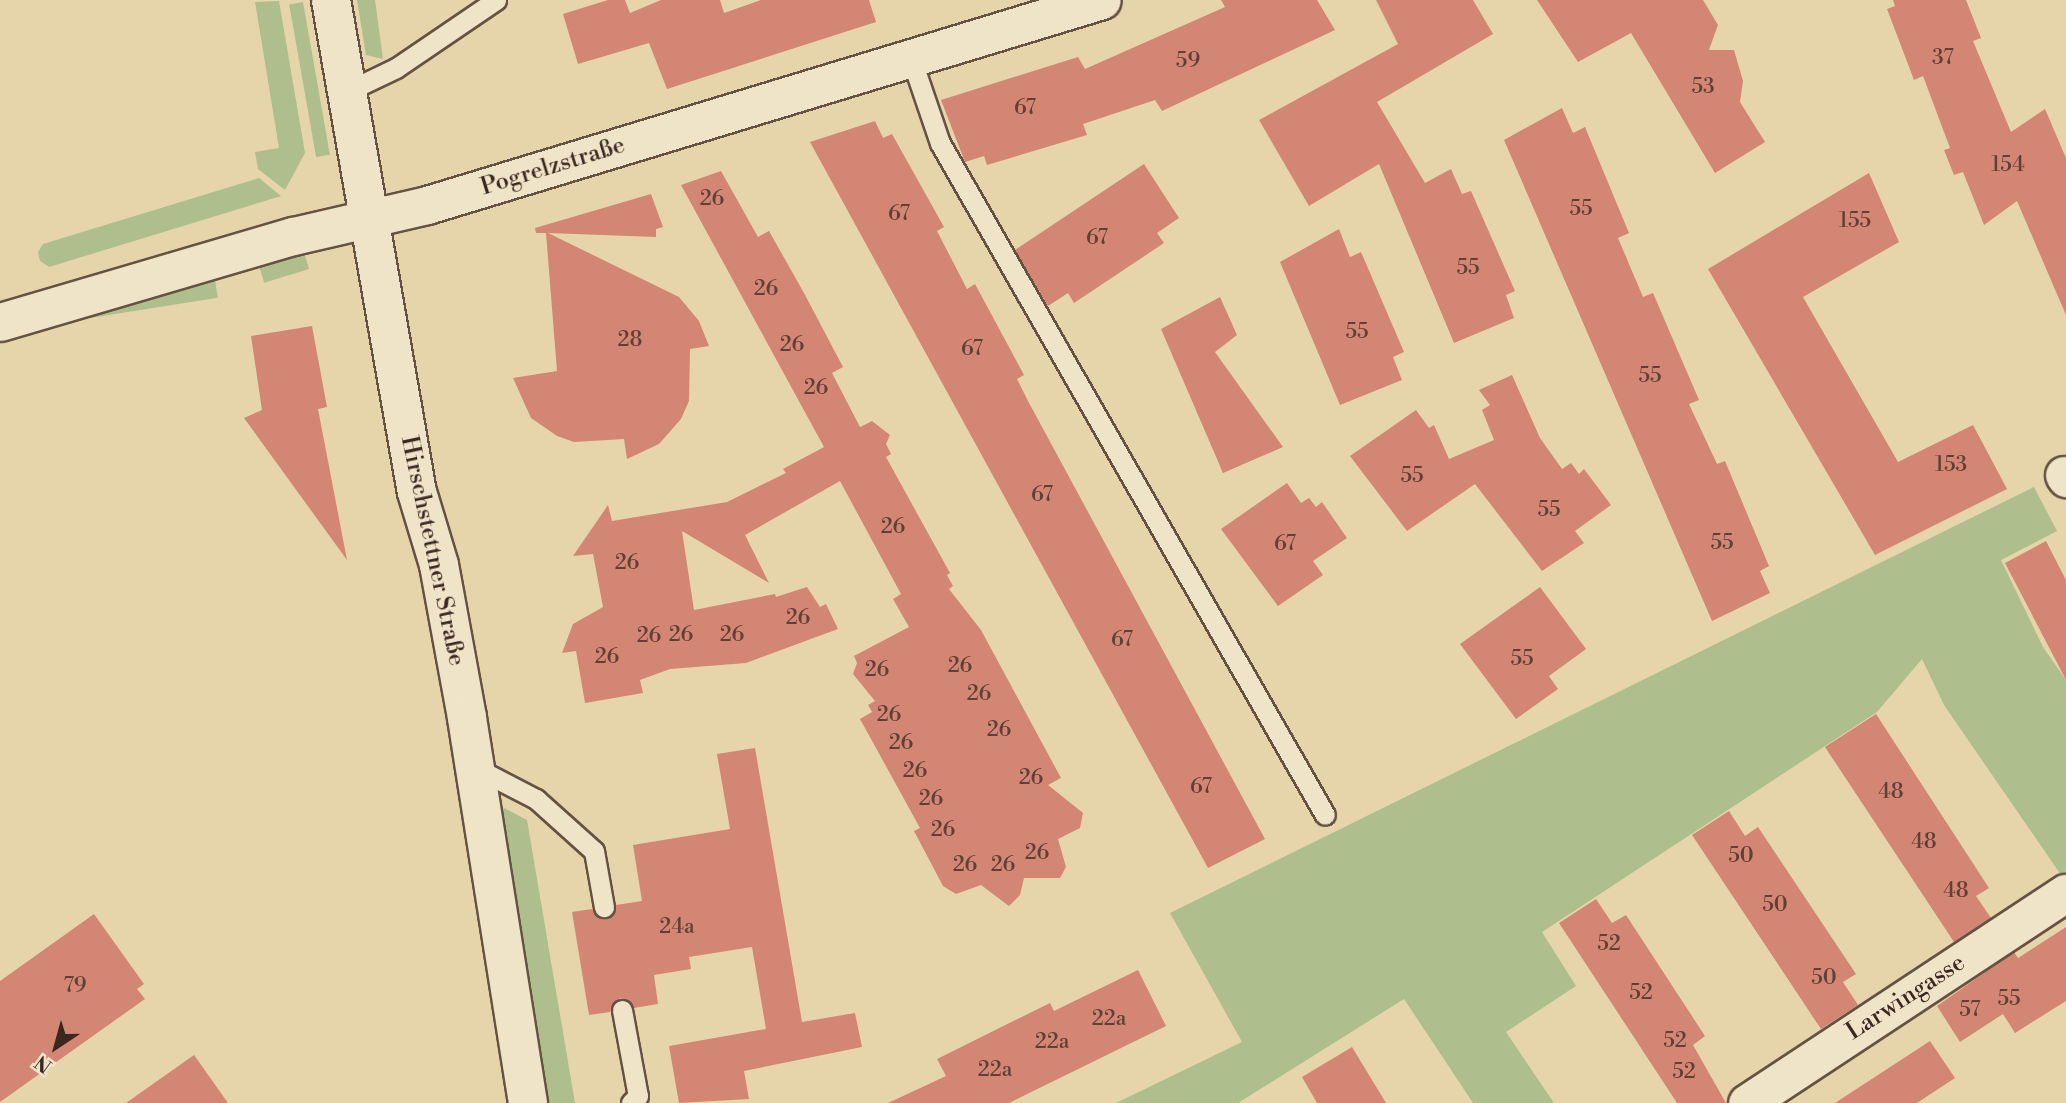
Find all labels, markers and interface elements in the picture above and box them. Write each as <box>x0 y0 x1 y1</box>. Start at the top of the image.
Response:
house number: 37 <box>1932 45 1954 71</box>
house number: 59 <box>1176 48 1200 74</box>
house number: 53 <box>1691 74 1715 100</box>
house number: 67 <box>1014 95 1036 121</box>
street label: Pogrelzstraße <box>477 131 629 203</box>
house number: 154 <box>1991 152 2025 178</box>
house number: 26 <box>700 186 724 212</box>
house number: 55 <box>1569 196 1593 222</box>
house number: 67 <box>888 201 910 227</box>
house number: 155 <box>1839 208 1871 234</box>
house number: 67 <box>1086 225 1108 251</box>
house number: 55 <box>1456 255 1480 281</box>
house number: 26 <box>754 276 778 302</box>
house number: 55 <box>1345 319 1369 345</box>
house number: 28 <box>618 327 642 353</box>
house number: 26 <box>780 332 804 358</box>
house number: 67 <box>961 336 983 362</box>
house number: 55 <box>1638 363 1662 389</box>
house number: 26 <box>804 375 828 401</box>
street label: Hirschstettner Straße <box>394 433 470 669</box>
house number: 153 <box>1935 452 1967 478</box>
house number: 55 <box>1400 463 1424 489</box>
house number: 67 <box>1031 482 1053 508</box>
house number: 55 <box>1537 497 1561 523</box>
house number: 26 <box>881 514 905 540</box>
house number: 55 <box>1710 530 1734 556</box>
house number: 67 <box>1274 531 1296 557</box>
house number: 26 <box>615 550 639 576</box>
house number: 26 <box>786 605 810 631</box>
house number: 26 <box>669 622 693 648</box>
house number: 26 <box>720 622 744 648</box>
house number: 26 <box>637 623 661 649</box>
house number: 67 <box>1111 627 1133 653</box>
house number: 26 <box>595 644 619 670</box>
house number: 55 <box>1510 646 1534 672</box>
house number: 26 <box>948 653 972 679</box>
house number: 26 <box>865 657 889 683</box>
house number: 26 <box>967 681 991 707</box>
house number: 26 <box>877 702 901 728</box>
house number: 26 <box>987 717 1011 743</box>
house number: 26 <box>889 730 913 756</box>
house number: 26 <box>903 758 927 784</box>
house number: 26 <box>1019 765 1043 791</box>
house number: 67 <box>1190 774 1212 800</box>
house number: 48 <box>1878 779 1904 805</box>
house number: 26 <box>919 786 943 812</box>
house number: 26 <box>931 817 955 843</box>
house number: 48 <box>1911 829 1937 855</box>
house number: 26 <box>1025 840 1049 866</box>
house number: 50 <box>1728 843 1754 869</box>
house number: 26 <box>953 852 977 878</box>
house number: 26 <box>991 852 1015 878</box>
house number: 48 <box>1943 878 1969 904</box>
house number: 50 <box>1762 892 1788 918</box>
house number: 24a <box>659 914 695 940</box>
house number: 52 <box>1597 931 1621 957</box>
street label: Larwingasse <box>1841 949 1971 1047</box>
house number: 50 <box>1811 965 1837 991</box>
house number: 79 <box>64 973 86 999</box>
house number: 52 <box>1629 980 1653 1006</box>
house number: 55 <box>1997 986 2021 1012</box>
house number: 57 <box>1959 997 1981 1023</box>
house number: 22a <box>1092 1006 1126 1032</box>
north arrow <box>21 1012 91 1082</box>
house number: 52 <box>1663 1028 1687 1054</box>
house number: 22a <box>1035 1029 1069 1055</box>
text: N <box>31 1050 57 1078</box>
house number: 22a <box>978 1057 1012 1083</box>
house number: 52 <box>1672 1059 1696 1085</box>

